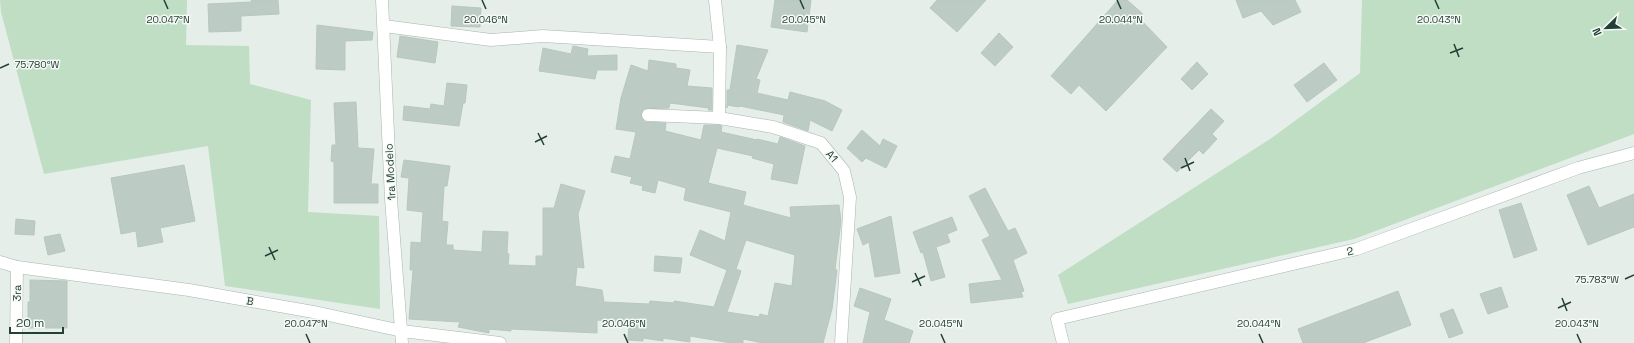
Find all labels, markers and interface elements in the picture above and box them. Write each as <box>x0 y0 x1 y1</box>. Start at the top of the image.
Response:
north arrow <box>1586 8 1626 48</box>
text: 20.047°N <box>146 13 190 26</box>
text: 20.046°N <box>464 13 508 26</box>
text: 20.045°N <box>782 13 826 26</box>
text: 20.044°N <box>1099 13 1143 26</box>
text: 20.043°N <box>1417 13 1461 26</box>
text: N <box>1589 26 1605 38</box>
text: 75.780°W <box>15 58 60 71</box>
street label: 1ra Modelo <box>382 143 398 201</box>
street label: A1 <box>823 147 841 165</box>
street label: 2 <box>1345 243 1355 259</box>
text: 75.783°W <box>1575 273 1619 286</box>
street label: 3ra <box>10 284 24 302</box>
street label: B <box>245 293 255 309</box>
scale bar <box>10 309 63 335</box>
text: 20 m <box>16 315 44 331</box>
text: 20.047°N <box>284 317 328 330</box>
text: 20.046°N <box>602 317 646 330</box>
text: 20.045°N <box>919 317 963 330</box>
text: 20.044°N <box>1237 317 1281 330</box>
text: 20.043°N <box>1555 317 1599 330</box>

